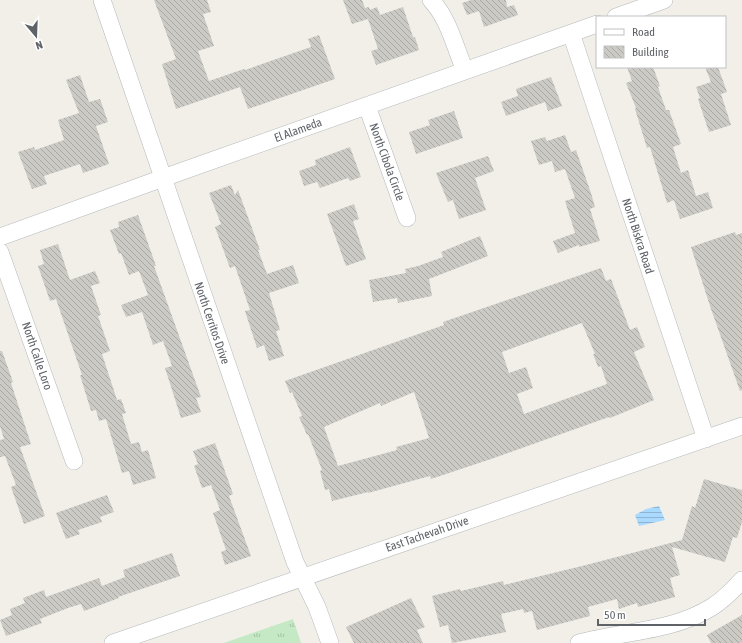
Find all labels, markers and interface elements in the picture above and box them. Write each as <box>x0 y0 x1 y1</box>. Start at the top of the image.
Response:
north arrow <box>16 16 56 56</box>
legend <box>596 16 726 68</box>
text: Road <box>632 25 655 39</box>
text: N <box>34 39 44 52</box>
text: Building <box>632 45 670 59</box>
street label: El Alameda <box>272 115 324 145</box>
street label: North Cibola Circle <box>366 121 408 203</box>
street label: North Biskra Road <box>619 197 657 275</box>
street label: North Cerritos Drive <box>191 280 233 366</box>
street label: North Calle Loro <box>19 320 55 392</box>
street label: East Tachevah Drive <box>384 513 470 555</box>
scale bar <box>598 601 705 627</box>
text: 50 m <box>604 608 626 622</box>

